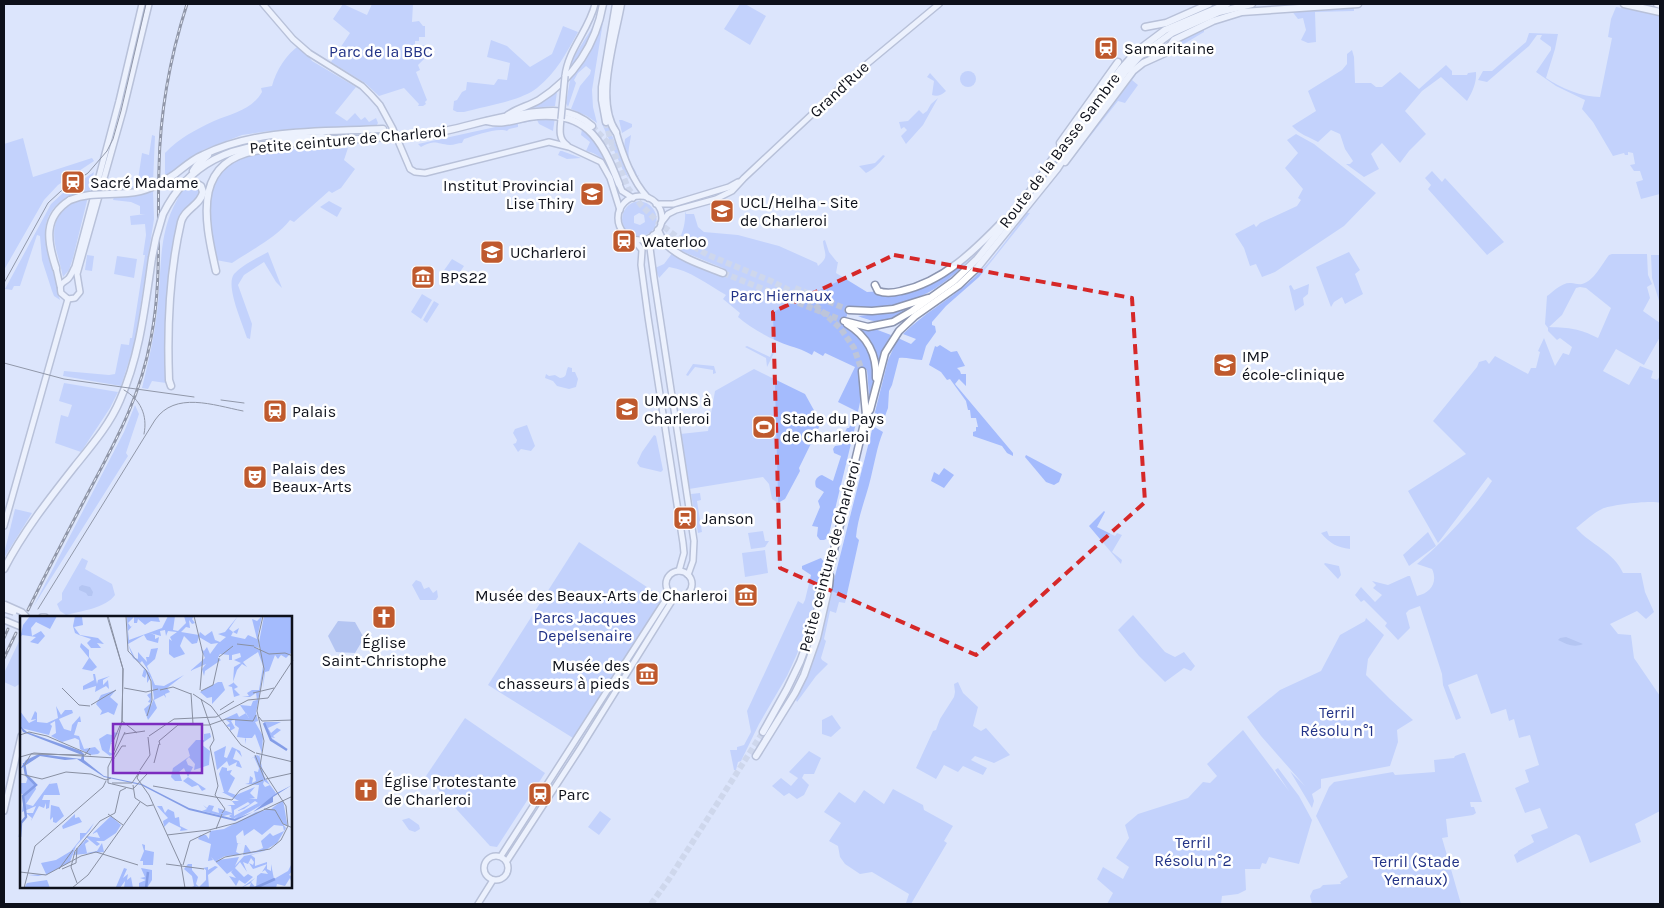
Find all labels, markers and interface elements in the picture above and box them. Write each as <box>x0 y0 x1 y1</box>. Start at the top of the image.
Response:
station icon: Samaritaine <box>1093 35 1119 61</box>
place label: Samaritaine <box>1124 39 1214 58</box>
park label: Parc de la BBC <box>329 42 433 61</box>
street label: Grand'Rue <box>806 57 873 122</box>
street label: Route de la Basse Sambre <box>995 69 1124 232</box>
street label: Petite ceinture de Charleroi <box>249 121 447 158</box>
station icon: Sacré Madame <box>60 169 86 195</box>
place label: Sacré Madame <box>90 173 198 192</box>
place label: Institut Provincial Lise Thiry <box>443 176 575 213</box>
school or university icon: Institut Provincial Lise Thiry <box>579 181 605 207</box>
place label: UCL/Helha - Site de Charleroi <box>740 193 858 230</box>
school or university icon: UCL/Helha - Site de Charleroi <box>709 198 735 224</box>
station icon: Waterloo <box>611 228 637 254</box>
place label: Waterloo <box>642 232 707 251</box>
school or university icon: UCharleroi <box>479 239 505 265</box>
place label: UCharleroi <box>510 243 587 262</box>
museum icon: BPS22 <box>410 264 436 290</box>
place label: BPS22 <box>440 268 487 287</box>
park label: Parc Hiernaux <box>730 286 832 305</box>
place label: IMP école-clinique <box>1242 347 1345 384</box>
school or university icon: IMP école-clinique <box>1212 352 1238 378</box>
place label: UMONS à Charleroi <box>644 391 712 428</box>
school or university icon: UMONS à Charleroi <box>614 396 640 422</box>
station icon: Palais <box>262 398 288 424</box>
place label: Palais <box>292 402 336 421</box>
place label: Stade du Pays de Charleroi <box>782 409 884 446</box>
sports icon: Stade du Pays de Charleroi <box>751 414 777 440</box>
street label: Petite ceinture de Charleroi <box>795 458 864 654</box>
place label: Palais des Beaux-Arts <box>272 459 352 496</box>
theatre icon: Palais des Beaux-Arts <box>242 464 268 490</box>
station icon: Janson <box>672 505 698 531</box>
place label: Janson <box>702 509 754 528</box>
museum icon: Musée des Beaux-Arts de Charleroi <box>733 582 759 608</box>
place label: Musée des Beaux-Arts de Charleroi <box>475 586 728 605</box>
church icon: Église Saint-Christophe <box>371 604 397 630</box>
park label: Parcs Jacques Depelsenaire <box>533 608 637 645</box>
inset map <box>20 616 292 888</box>
place label: Église Saint-Christophe <box>322 633 446 670</box>
place label: Musée des chasseurs à pieds <box>498 656 630 693</box>
museum icon: Musée des chasseurs à pieds <box>634 661 660 687</box>
park label: Terril Résolu n°1 <box>1300 703 1374 740</box>
place label: Église Protestante de Charleroi <box>384 772 516 809</box>
church icon: Église Protestante de Charleroi <box>353 777 379 803</box>
station icon: Parc <box>527 781 553 807</box>
place label: Parc <box>558 785 590 804</box>
park label: Terril Résolu n°2 <box>1154 833 1232 870</box>
park label: Terril (Stade Yernaux) <box>1372 852 1460 889</box>

